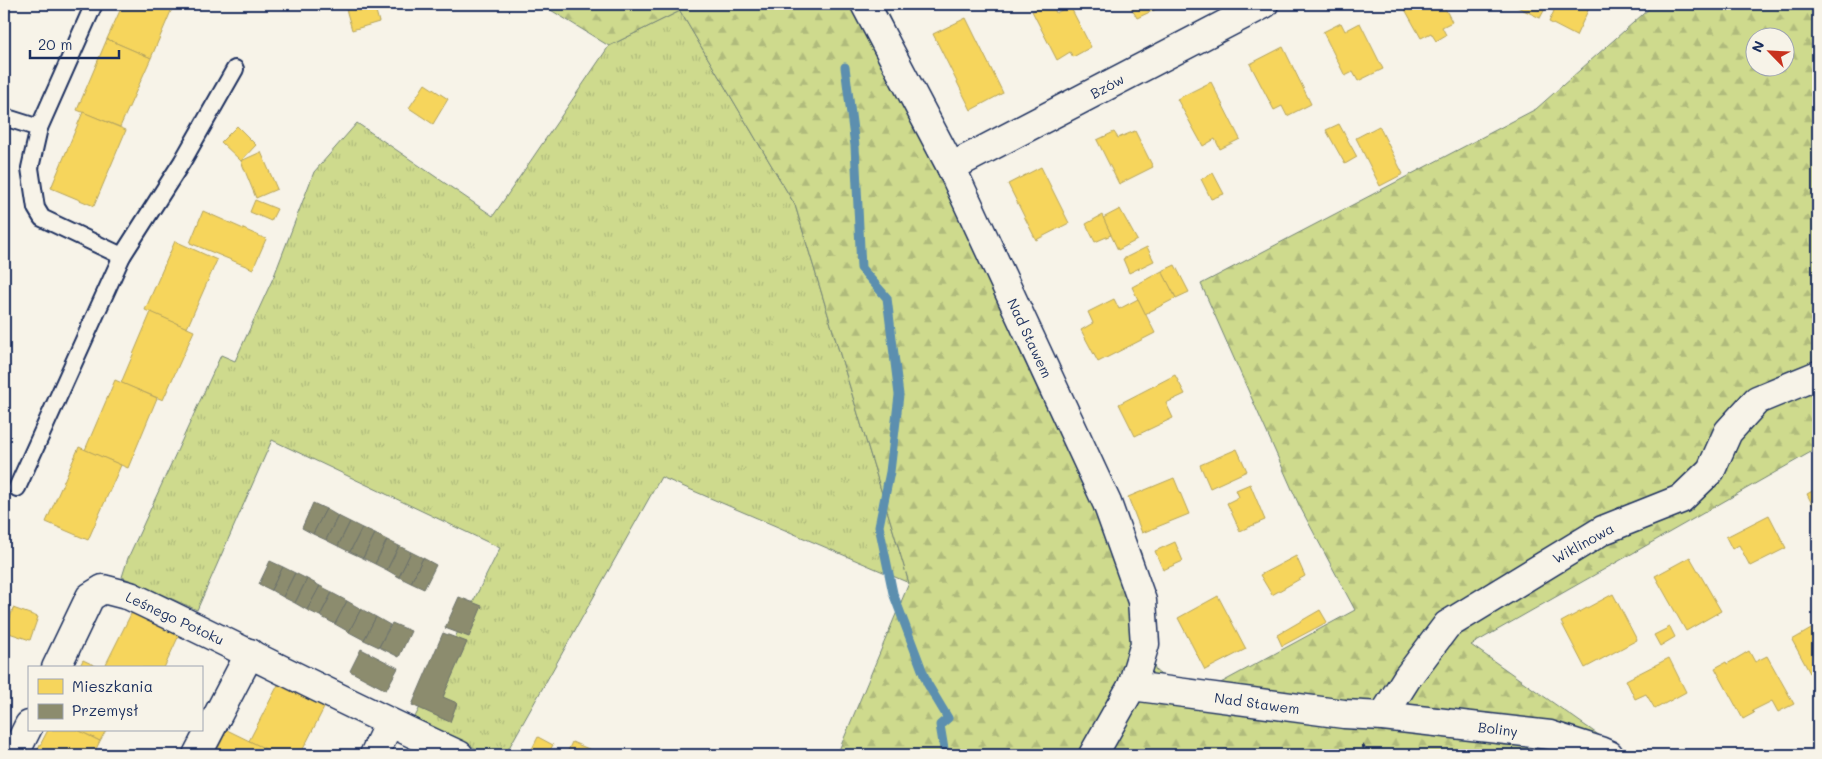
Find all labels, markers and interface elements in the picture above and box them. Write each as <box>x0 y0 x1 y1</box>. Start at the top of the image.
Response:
scale bar <box>30 28 119 60</box>
north arrow <box>1744 28 1794 78</box>
text: 20 m <box>38 34 72 54</box>
text: N <box>1747 38 1769 55</box>
street label: Bzów <box>1087 69 1127 103</box>
street label: Nad Stawem <box>1003 295 1057 381</box>
street label: Wiklinowa <box>1549 518 1617 568</box>
street label: Leśnego Potoku <box>123 587 227 649</box>
legend <box>28 666 202 732</box>
text: Mieszkania <box>72 676 153 696</box>
street label: Nad Stawem <box>1213 688 1301 718</box>
text: Przemysł <box>72 700 138 720</box>
street label: Boliny <box>1477 717 1519 741</box>

